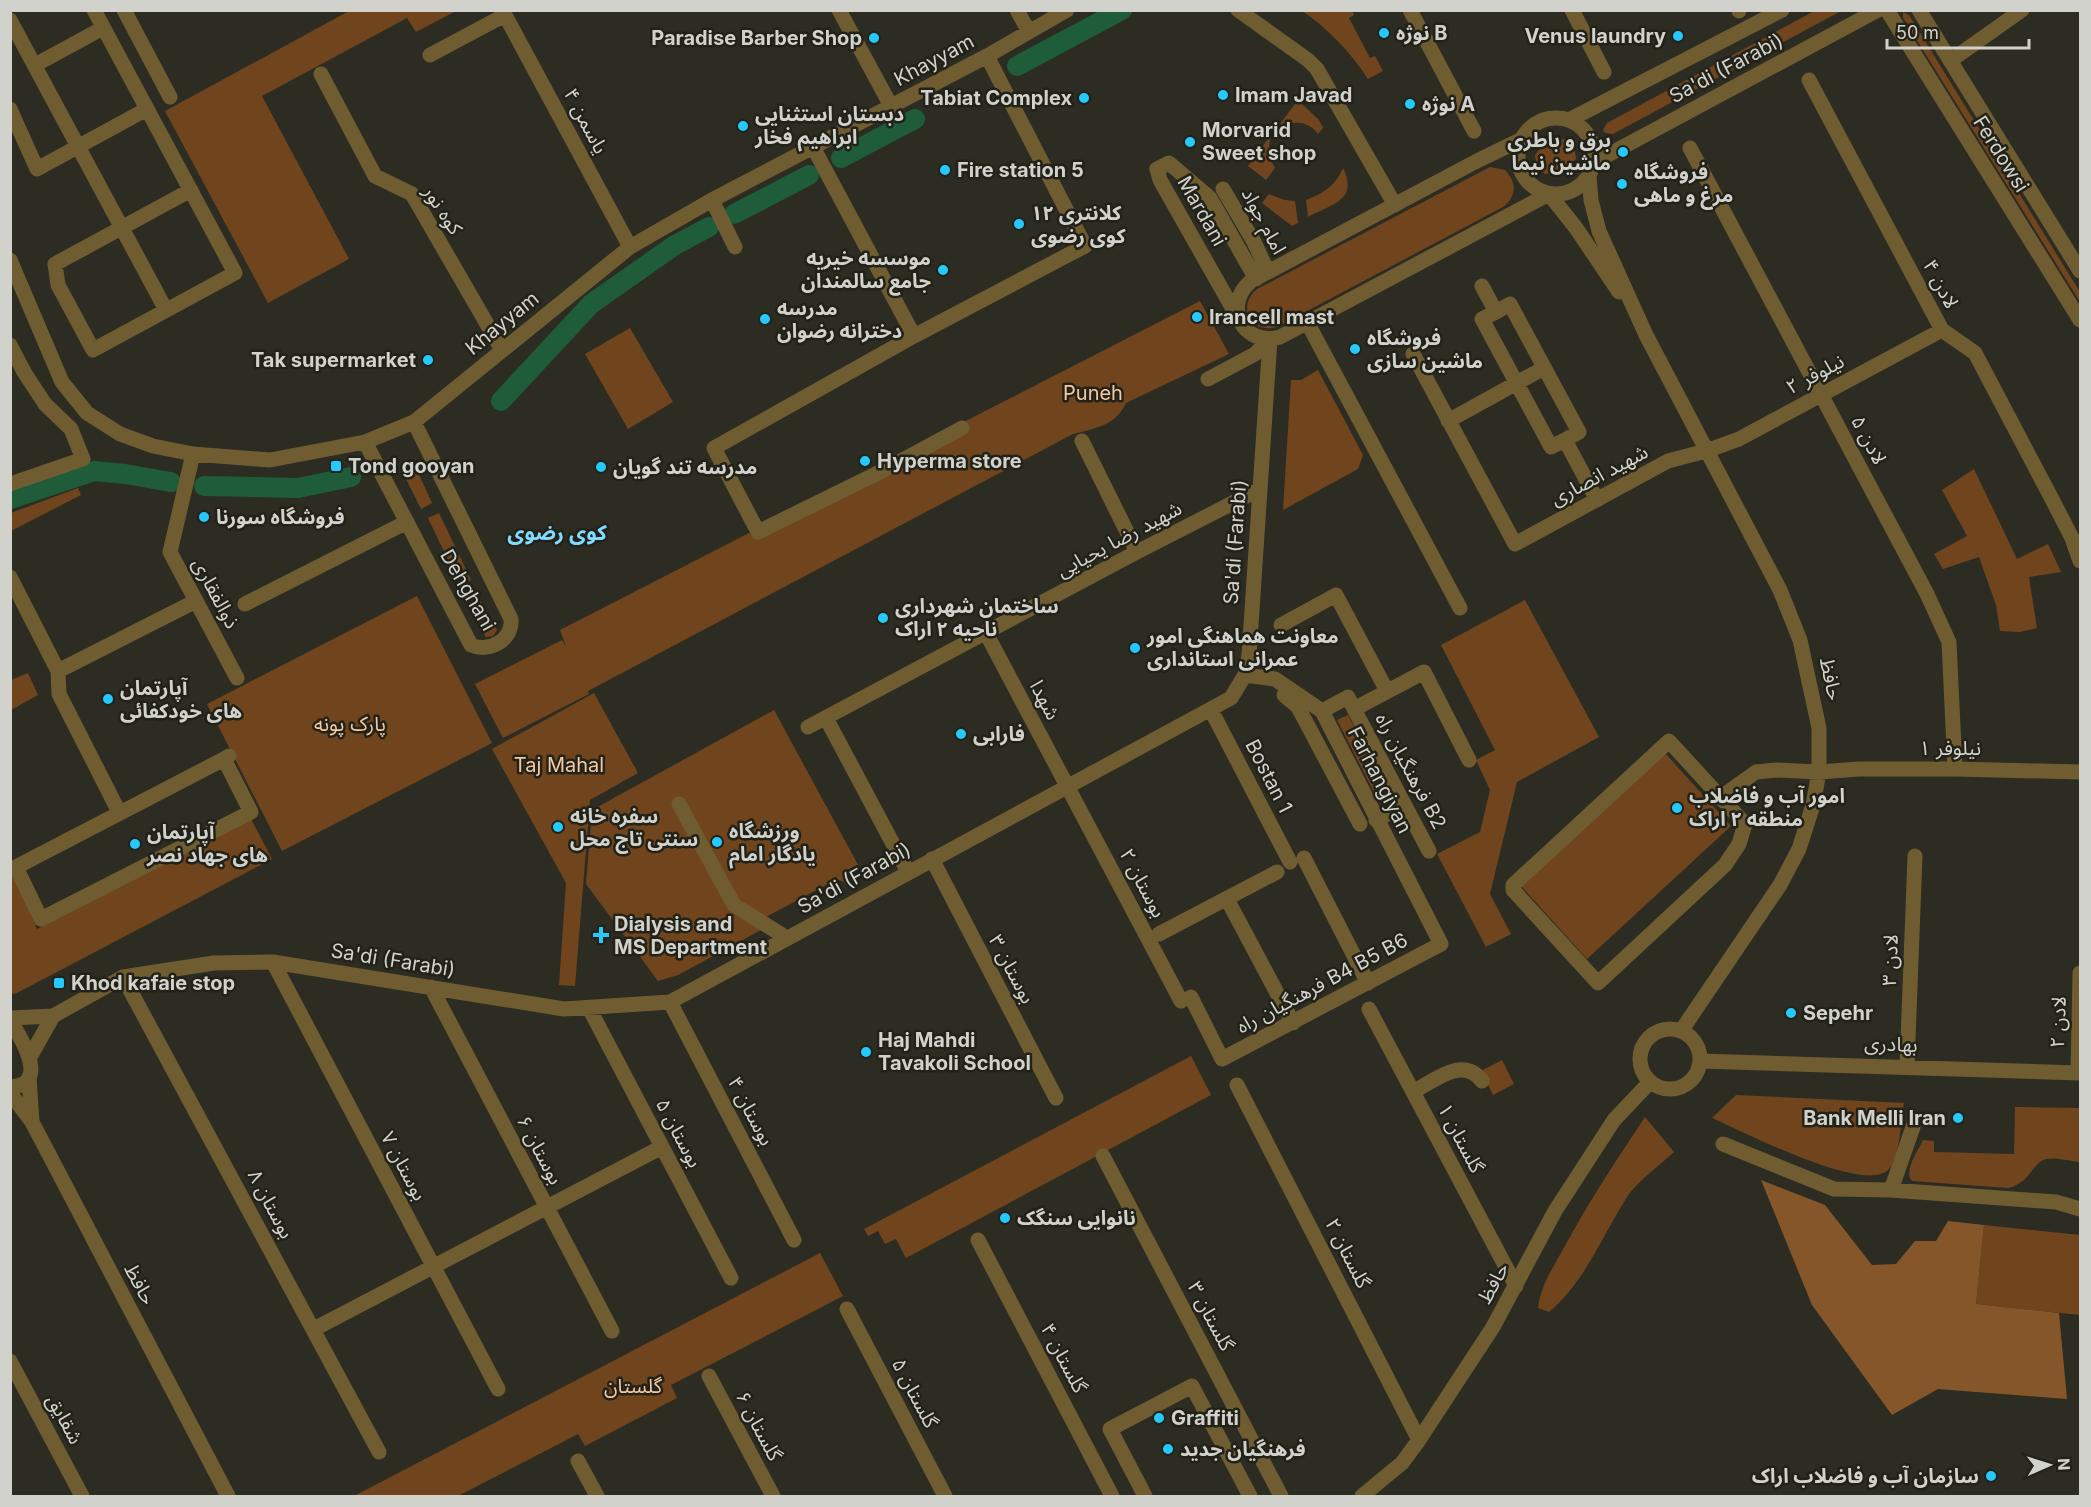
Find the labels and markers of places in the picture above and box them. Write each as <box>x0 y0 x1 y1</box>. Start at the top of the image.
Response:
place label: نوژه B <box>1396 21 1448 45</box>
place label: Venus laundry <box>1524 24 1666 48</box>
place label: Paradise Barber Shop <box>651 26 862 50</box>
marker: نوژه B <box>1377 26 1391 40</box>
marker: Venus laundry <box>1671 29 1685 43</box>
marker: Paradise Barber Shop <box>867 31 881 45</box>
place label: Imam Javad <box>1235 83 1352 107</box>
place label: Tabiat Complex <box>920 86 1072 110</box>
marker: Imam Javad <box>1216 88 1230 102</box>
marker: Tabiat Complex <box>1077 91 1091 105</box>
place label: نوژه A <box>1422 92 1475 116</box>
marker: نوژه A <box>1403 97 1417 111</box>
place label: دبستان استثنایی ابراهیم فخار <box>754 102 904 152</box>
place label: Morvarid Sweet shop <box>1202 118 1316 165</box>
marker: دبستان استثنایی ابراهیم فخار <box>736 119 750 133</box>
place label: برق و باطری ماشین نیما <box>1507 128 1611 175</box>
marker: Morvarid Sweet shop <box>1183 135 1197 149</box>
marker: برق و باطری ماشین نیما <box>1616 145 1630 159</box>
place label: Fire station 5 <box>957 158 1084 182</box>
place label: فروشگاه مرغ و ماهی <box>1634 160 1733 210</box>
marker: Fire station 5 <box>938 163 952 177</box>
marker: فروشگاه مرغ و ماهی <box>1615 177 1629 191</box>
place label: کلانتری ۱۲ کوی رضوی <box>1031 201 1127 248</box>
marker: کلانتری ۱۲ کوی رضوی <box>1012 217 1026 231</box>
place label: موسسه خیریه جامع سالمندان <box>801 246 931 296</box>
marker: موسسه خیریه جامع سالمندان <box>936 263 950 277</box>
place label: مدرسه دخترانه رضوان <box>777 296 902 343</box>
place label: Irancell mast <box>1209 305 1334 329</box>
marker: Irancell mast <box>1190 310 1204 324</box>
marker: مدرسه دخترانه رضوان <box>758 312 772 326</box>
place label: فروشگاه ماشین سازی <box>1367 326 1483 373</box>
marker: فروشگاه ماشین سازی <box>1348 342 1362 356</box>
place label: Tak supermarket <box>251 348 416 372</box>
marker: Tak supermarket <box>421 353 435 367</box>
place label: Hyperma store <box>877 449 1022 473</box>
place label: Tond gooyan <box>348 454 475 478</box>
marker: Hyperma store <box>858 454 872 468</box>
place label: مدرسه تند گویان <box>613 455 757 479</box>
marker: Tond gooyan <box>329 459 343 473</box>
marker: مدرسه تند گویان <box>594 460 608 474</box>
place label: فروشگاه سورنا <box>216 505 345 529</box>
marker: فروشگاه سورنا <box>197 510 211 524</box>
place label: ساختمان شهرداری ناحیه ۲ اراک <box>895 594 1059 641</box>
marker: ساختمان شهرداری ناحیه ۲ اراک <box>876 611 890 625</box>
place label: معاونت هماهنگی امور عمرانی استانداری <box>1146 624 1339 671</box>
marker: معاونت هماهنگی امور عمرانی استانداری <box>1128 641 1142 655</box>
place label: آپارتمان های خودکفائی <box>120 676 242 723</box>
marker: آپارتمان های خودکفائی <box>101 692 115 706</box>
place label: فارابی <box>973 722 1025 746</box>
marker: فارابی <box>954 727 968 741</box>
place label: امور آب و فاضلاب منطقه ۲ اراک <box>1689 784 1845 831</box>
marker: امور آب و فاضلاب منطقه ۲ اراک <box>1670 801 1684 815</box>
place label: سفره خانه سنتی تاج محل <box>570 804 698 854</box>
place label: ورزشگاه یادگار امام <box>729 819 816 869</box>
place label: آپارتمان های جهاد نصر <box>146 820 268 867</box>
marker: سفره خانه سنتی تاج محل <box>551 820 565 834</box>
marker: ورزشگاه یادگار امام <box>710 835 724 849</box>
marker: آپارتمان های جهاد نصر <box>128 837 142 851</box>
place label: Dialysis and MS Department <box>614 912 767 959</box>
marker: Dialysis and MS Department <box>592 926 610 944</box>
place label: Khod kafaie stop <box>71 971 235 995</box>
marker: Khod kafaie stop <box>52 976 66 990</box>
place label: Sepehr <box>1803 1001 1873 1025</box>
marker: Sepehr <box>1784 1006 1798 1020</box>
place label: Haj Mahdi Tavakoli School <box>878 1028 1031 1075</box>
marker: Haj Mahdi Tavakoli School <box>859 1045 873 1059</box>
place label: Bank Melli Iran <box>1803 1106 1946 1130</box>
marker: Bank Melli Iran <box>1951 1111 1965 1125</box>
place label: نانوایی سنگک <box>1017 1206 1136 1230</box>
marker: نانوایی سنگک <box>998 1211 1012 1225</box>
place label: Graffiti <box>1171 1406 1239 1430</box>
marker: Graffiti <box>1152 1411 1166 1425</box>
place label: فرهنگیان جدید <box>1180 1437 1306 1461</box>
marker: فرهنگیان جدید <box>1161 1442 1175 1456</box>
place label: سازمان آب و فاضلاب اراک <box>1752 1464 1979 1488</box>
marker: سازمان آب و فاضلاب اراک <box>1984 1469 1998 1483</box>

